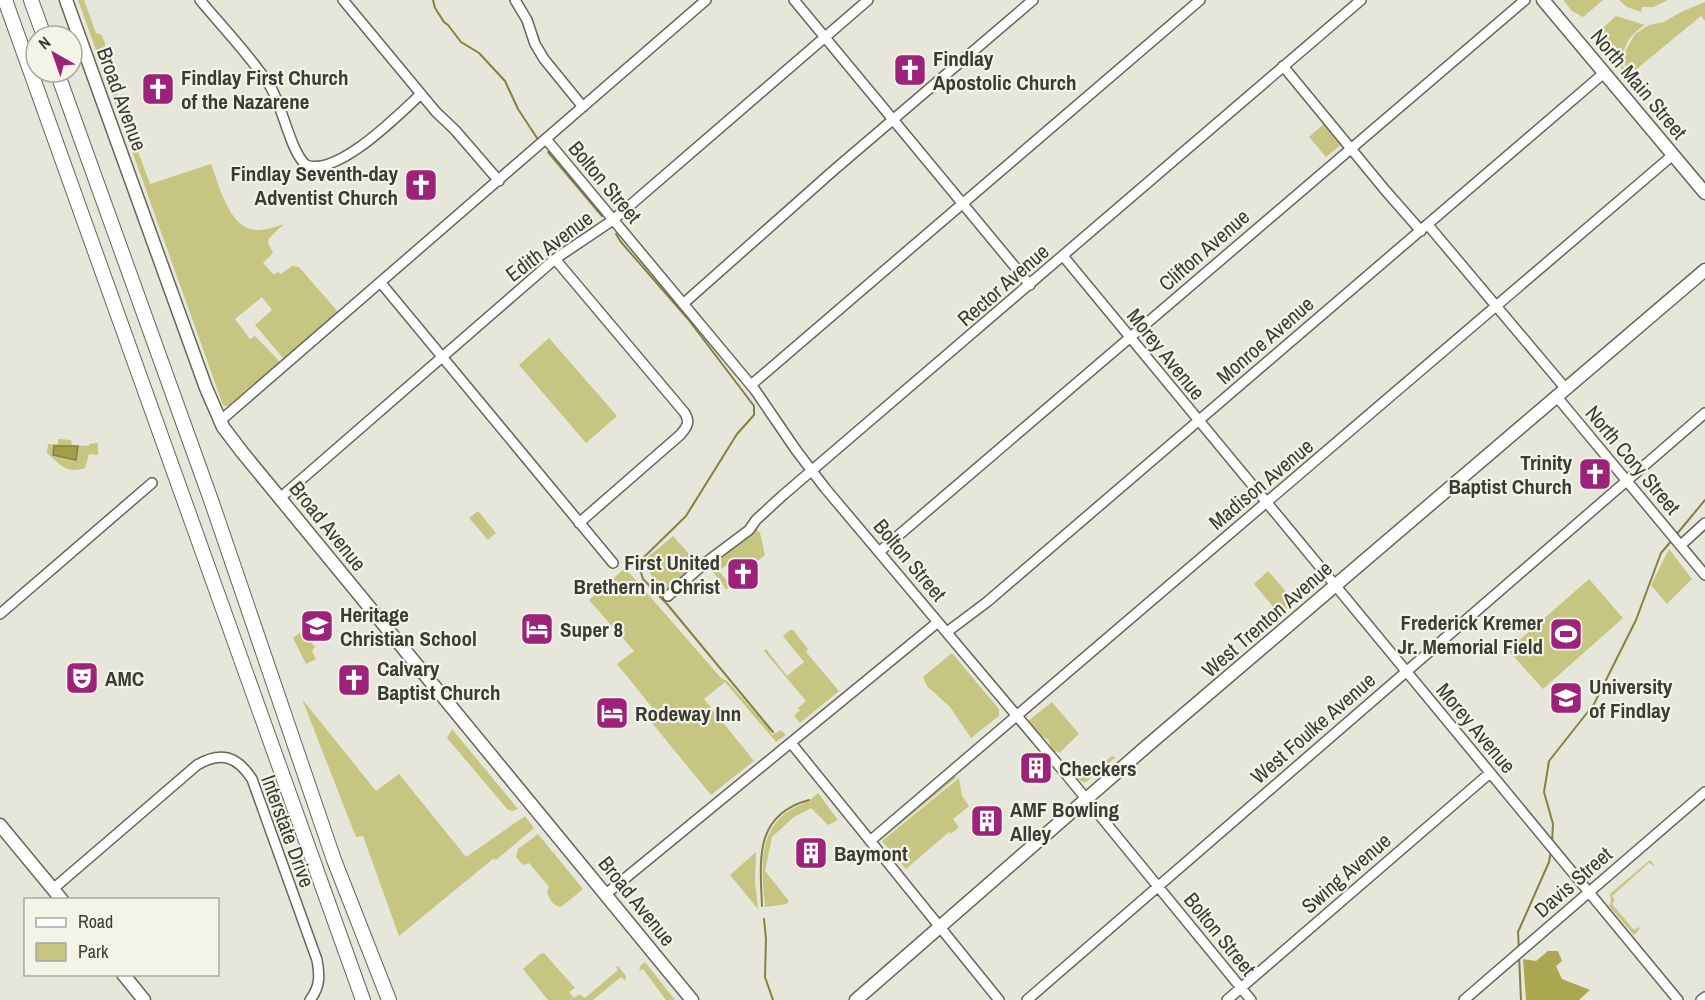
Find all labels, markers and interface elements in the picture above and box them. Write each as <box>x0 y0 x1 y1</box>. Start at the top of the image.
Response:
street label: North Main Street <box>1584 23 1694 146</box>
north arrow <box>24 24 84 84</box>
text: N <box>34 31 55 54</box>
street label: Broad Avenue <box>90 43 154 155</box>
place label: Findlay Apostolic Church <box>933 44 1077 97</box>
church icon: Findlay Apostolic Church <box>892 52 928 88</box>
place label: Findlay First Church of the Nazarene <box>181 63 348 116</box>
church icon: Findlay First Church of the Nazarene <box>140 71 176 107</box>
street label: Bolton Street <box>562 135 648 230</box>
place label: Findlay Seventh-day Adventist Church <box>231 159 398 212</box>
church icon: Findlay Seventh-day Adventist Church <box>403 167 439 203</box>
street label: Clifton Avenue <box>1152 202 1256 298</box>
street label: Edith Avenue <box>499 204 599 288</box>
street label: Rector Avenue <box>951 237 1055 333</box>
street label: Monroe Avenue <box>1210 290 1320 390</box>
street label: Morey Avenue <box>1120 302 1212 406</box>
street label: North Cory Street <box>1579 399 1687 521</box>
street label: Madison Avenue <box>1203 432 1319 536</box>
place label: Trinity Baptist Church <box>1449 448 1572 501</box>
church icon: Trinity Baptist Church <box>1577 456 1613 492</box>
street label: Broad Avenue <box>283 475 373 577</box>
street label: Bolton Street <box>867 513 953 608</box>
place label: First United Brethern in Christ <box>574 548 720 601</box>
street label: West Trenton Avenue <box>1196 554 1338 684</box>
church icon: First United Brethern in Christ <box>725 556 761 592</box>
place label: Heritage Christian School <box>340 600 477 653</box>
school or university icon: Heritage Christian School <box>299 608 335 644</box>
place label: Frederick Kremer Jr. Memorial Field <box>1398 608 1543 661</box>
hotel icon: Super 8 <box>519 611 555 647</box>
place label: Super 8 <box>560 615 623 644</box>
sports icon: Frederick Kremer Jr. Memorial Field <box>1548 616 1584 652</box>
place label: Calvary Baptist Church <box>377 654 500 707</box>
theatre icon: AMC <box>64 660 100 696</box>
church icon: Calvary Baptist Church <box>336 662 372 698</box>
place label: AMC <box>105 664 144 693</box>
street label: West Foulke Avenue <box>1244 666 1382 790</box>
place label: University of Findlay <box>1589 672 1673 725</box>
street label: Morey Avenue <box>1430 677 1522 779</box>
school or university icon: University of Findlay <box>1548 680 1584 716</box>
hotel icon: Rodeway Inn <box>594 695 630 731</box>
place label: Rodeway Inn <box>635 699 741 728</box>
building icon: Checkers <box>1018 750 1054 786</box>
place label: Checkers <box>1059 754 1137 783</box>
street label: Interstate Drive <box>254 771 322 891</box>
place label: AMF Bowling Alley <box>1010 795 1120 848</box>
building icon: AMF Bowling Alley <box>969 803 1005 839</box>
street label: Swing Avenue <box>1295 826 1397 920</box>
building icon: Baymont <box>793 835 829 871</box>
place label: Baymont <box>834 839 908 868</box>
street label: Davis Street <box>1528 840 1618 924</box>
street label: Broad Avenue <box>592 850 682 952</box>
street label: Bolton Street <box>1177 886 1263 982</box>
legend <box>24 898 219 976</box>
text: Road <box>78 909 113 934</box>
text: Park <box>78 939 109 964</box>

